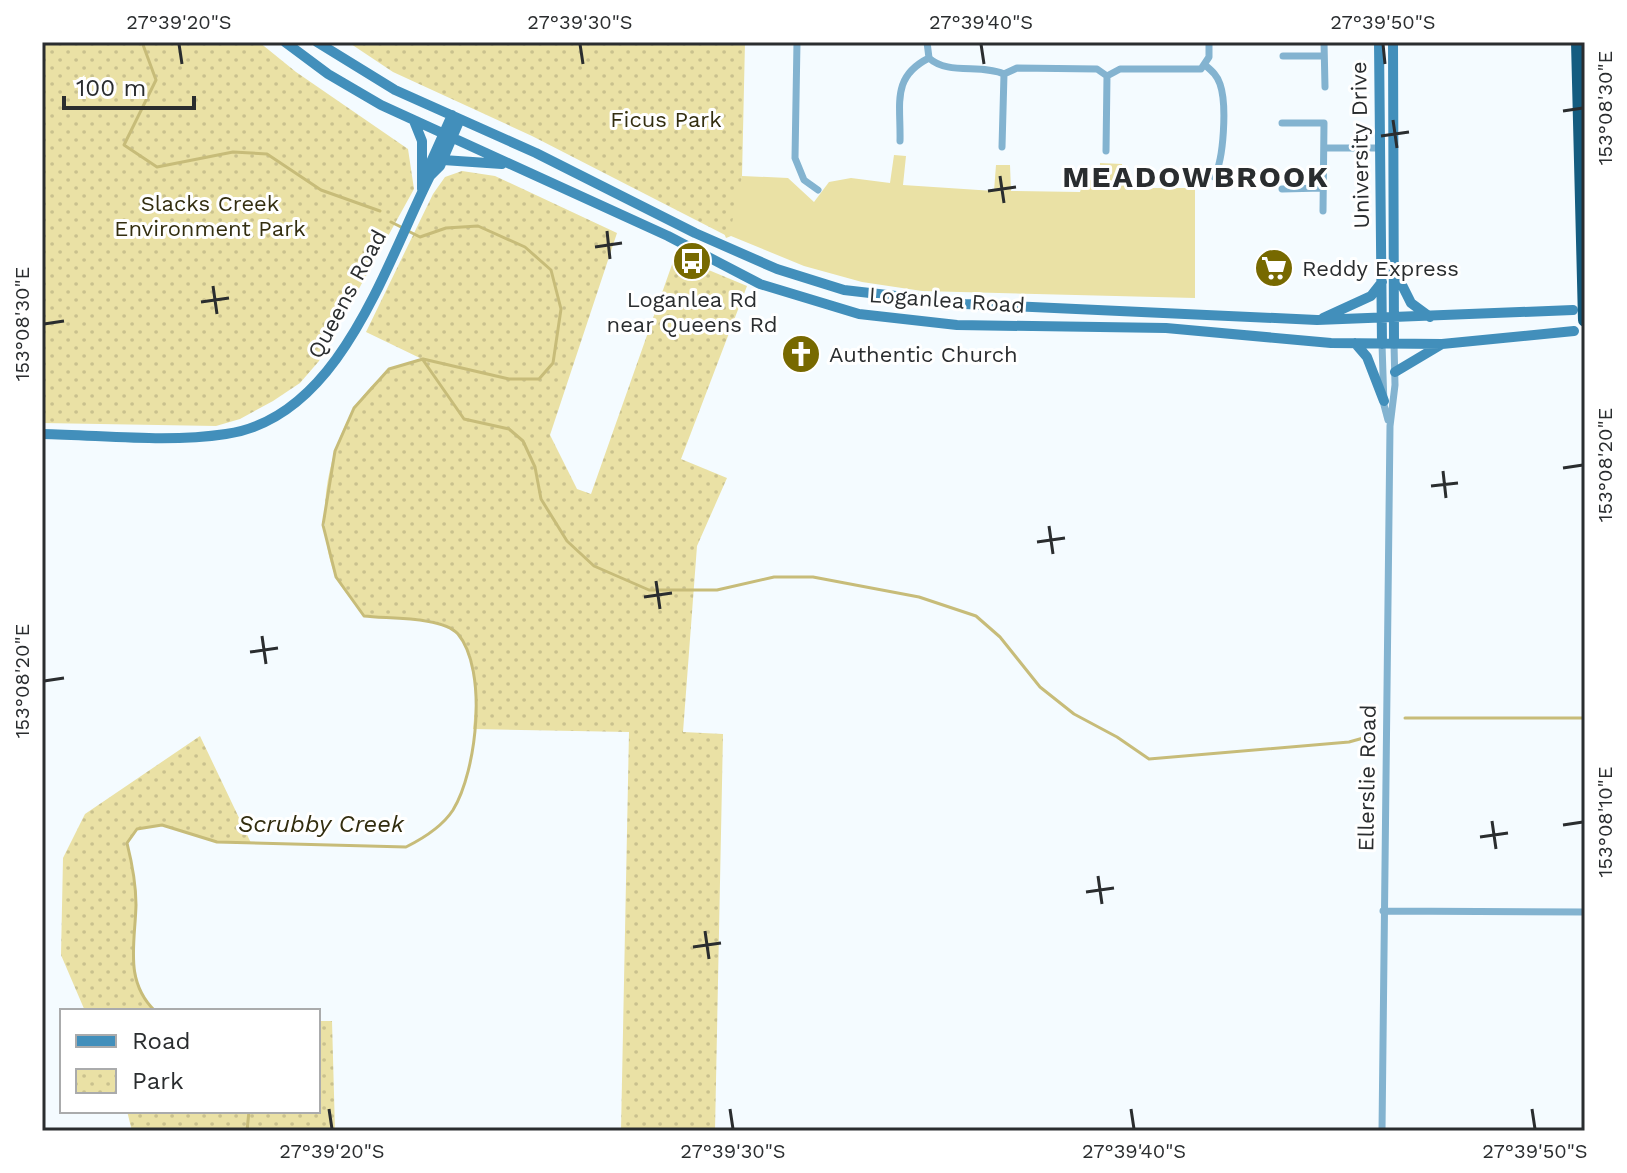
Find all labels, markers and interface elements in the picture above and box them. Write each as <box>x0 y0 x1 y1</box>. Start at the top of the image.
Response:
text: 27°39'20"S <box>126 10 232 34</box>
text: 27°39'30"S <box>527 10 633 34</box>
text: 27°39'40"S <box>929 10 1033 34</box>
text: 27°39'50"S <box>1330 10 1436 34</box>
text: 153°08'30"E <box>1593 51 1617 165</box>
scale bar <box>64 60 194 110</box>
street label: University Drive <box>1346 61 1374 229</box>
text: 100 m <box>76 74 146 102</box>
park label: Ficus Park <box>610 107 722 132</box>
district label: MEADOWBROOK <box>1062 159 1330 194</box>
park label: Slacks Creek Environment Park <box>114 191 306 241</box>
street label: Queens Road <box>303 226 391 362</box>
bus stop icon: Loganlea Rd near Queens Rd <box>671 240 713 282</box>
supermarket icon: Reddy Express <box>1253 247 1295 289</box>
place label: Reddy Express <box>1302 256 1459 281</box>
text: 153°08'30"E <box>10 267 34 381</box>
street label: Loganlea Road <box>868 282 1026 318</box>
place label: Loganlea Rd near Queens Rd <box>607 287 777 337</box>
church icon: Authentic Church <box>780 333 822 375</box>
place label: Authentic Church <box>829 342 1018 367</box>
text: 153°08'20"E <box>1593 408 1617 522</box>
text: 153°08'20"E <box>10 624 34 738</box>
street label: Ellerslie Road <box>1353 704 1381 852</box>
text: 153°08'10"E <box>1593 767 1617 877</box>
water label: Scrubby Creek <box>238 810 405 838</box>
legend <box>60 1009 320 1113</box>
text: Road <box>132 1027 191 1055</box>
text: Park <box>132 1067 184 1095</box>
text: 27°39'20"S <box>279 1139 385 1163</box>
text: 27°39'30"S <box>680 1139 786 1163</box>
text: 27°39'40"S <box>1082 1139 1186 1163</box>
text: 27°39'50"S <box>1482 1139 1588 1163</box>

